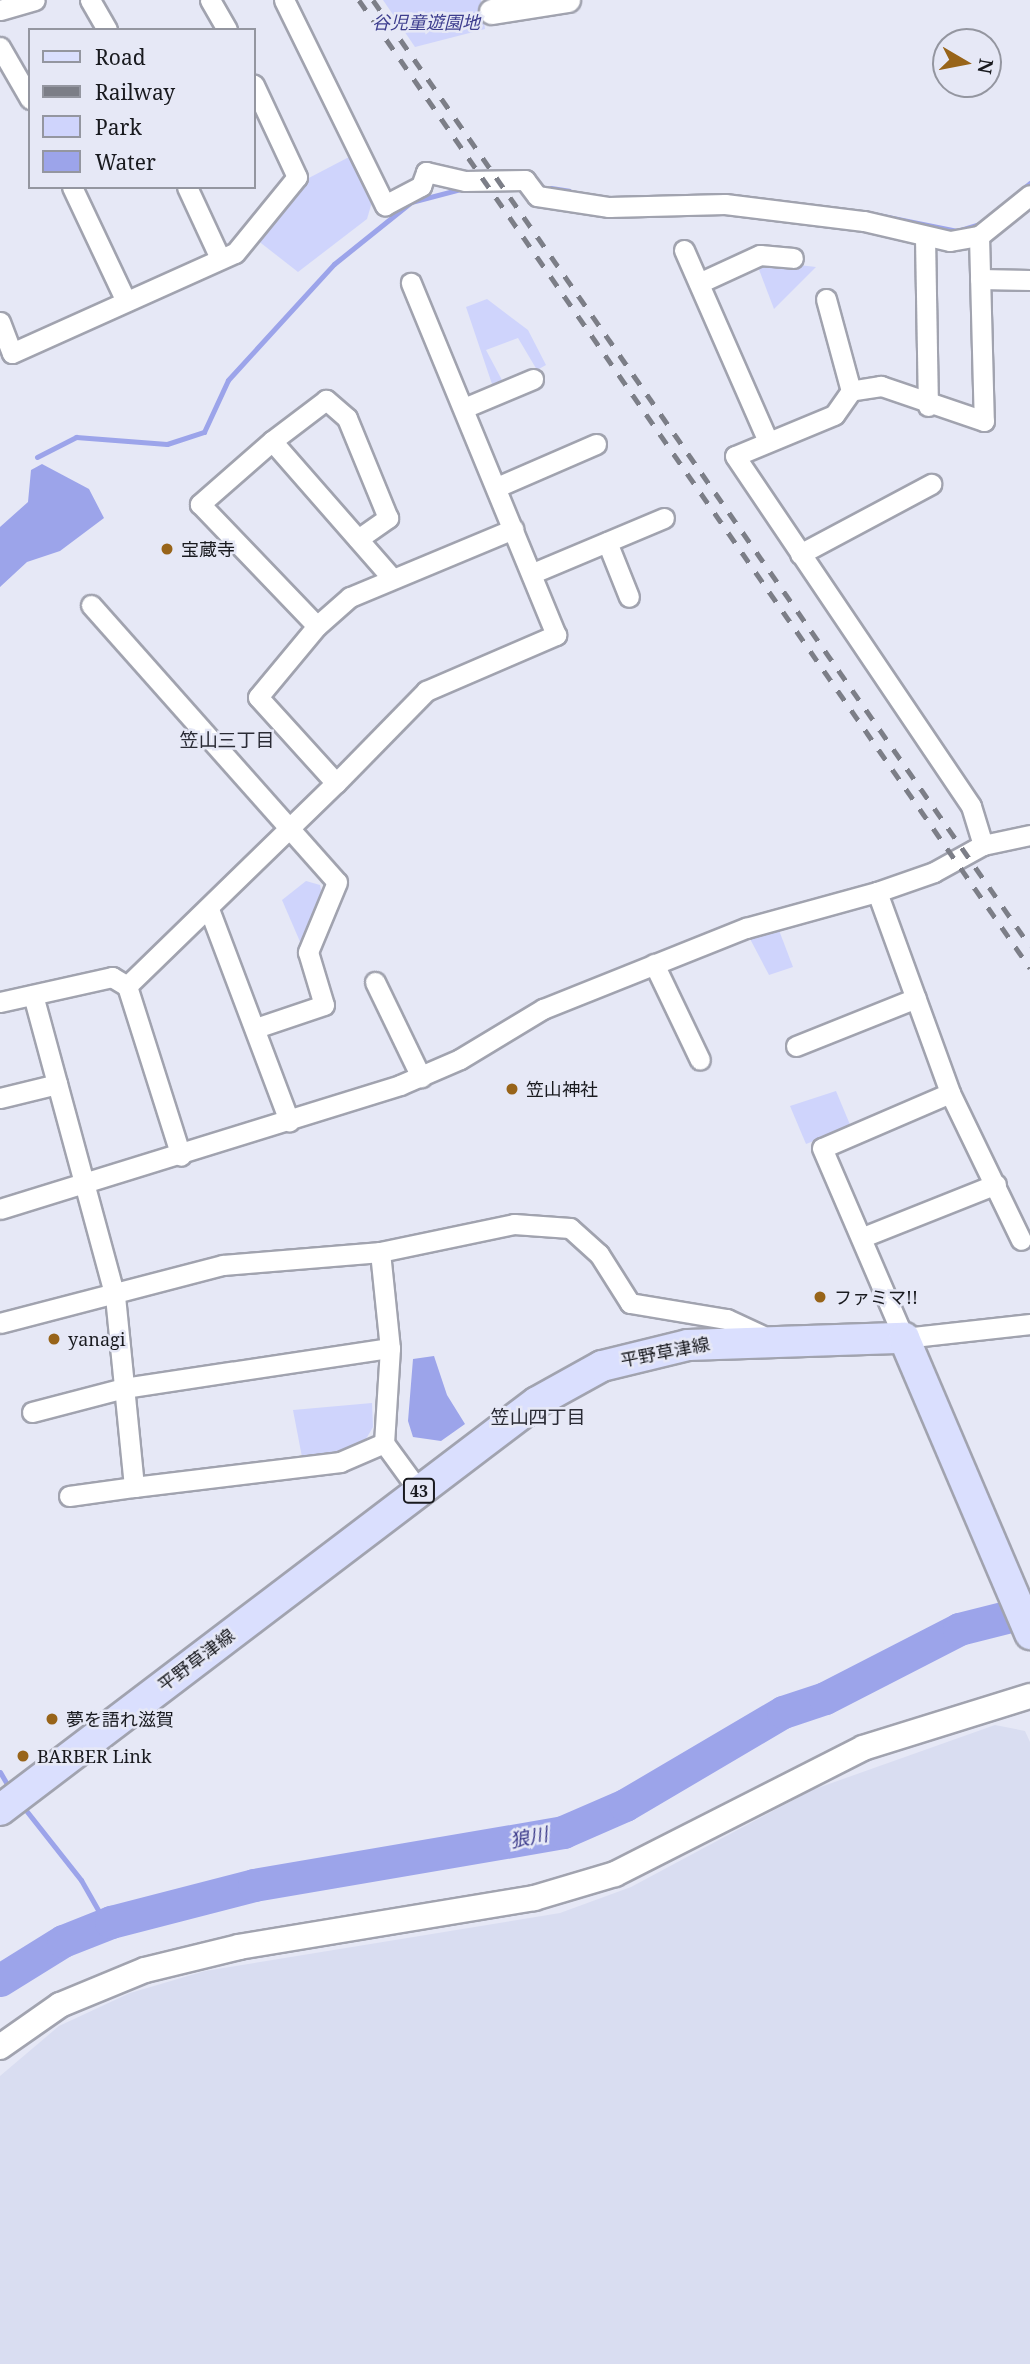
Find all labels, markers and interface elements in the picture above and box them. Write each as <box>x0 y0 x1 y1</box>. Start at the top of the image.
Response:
park label: 谷児童遊園地 <box>372 11 480 33</box>
legend <box>28 28 256 189</box>
north arrow <box>932 28 1002 98</box>
text: Road <box>95 43 146 71</box>
text: N <box>972 57 1000 76</box>
text: Railway <box>95 78 175 106</box>
text: Park <box>95 113 142 141</box>
text: Water <box>95 148 156 176</box>
place label: 宝蔵寺 <box>181 538 235 560</box>
marker: 宝蔵寺 <box>159 541 175 557</box>
district label: 笠山三丁目 <box>180 730 274 752</box>
place label: 笠山神社 <box>526 1078 598 1100</box>
marker: 笠山神社 <box>504 1081 520 1097</box>
place label: ファミマ!! <box>834 1286 918 1308</box>
marker: ファミマ!! <box>812 1289 828 1305</box>
place label: yanagi <box>68 1328 125 1350</box>
marker: yanagi <box>46 1331 62 1347</box>
street label: 平野草津線 <box>619 1333 711 1371</box>
district label: 笠山四丁目 <box>491 1407 585 1429</box>
road number: 43 <box>402 1478 436 1504</box>
street label: 平野草津線 <box>154 1624 238 1696</box>
place label: 夢を語れ滋賀 <box>66 1708 174 1730</box>
marker: 夢を語れ滋賀 <box>44 1711 60 1727</box>
place label: BARBER Link <box>37 1745 151 1767</box>
marker: BARBER Link <box>15 1748 31 1764</box>
water label: 狼川 <box>508 1823 550 1853</box>

